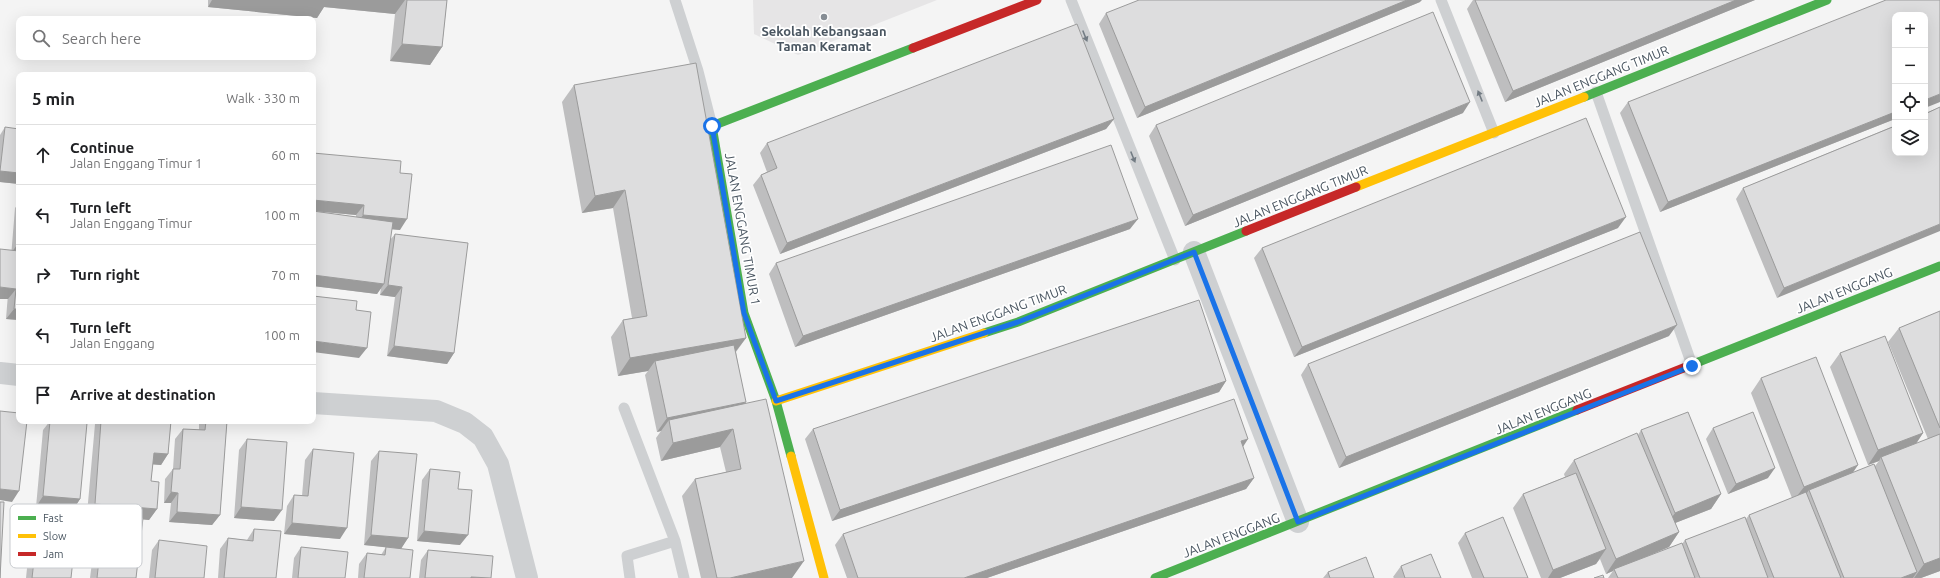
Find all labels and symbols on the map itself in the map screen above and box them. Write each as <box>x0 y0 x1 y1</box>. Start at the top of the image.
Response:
marker: Sekolah Kebangsaan Taman Keramat <box>819 12 829 22</box>
place label: Sekolah Kebangsaan Taman Keramat <box>761 24 887 53</box>
one-way arrow <box>1082 31 1088 42</box>
street label: JALAN ENGGANG TIMUR <box>1531 42 1671 110</box>
one-way arrow <box>1476 90 1482 102</box>
route start <box>703 117 721 135</box>
one-way arrow <box>1131 151 1137 163</box>
street label: JALAN ENGGANG TIMUR 1 <box>723 152 763 306</box>
street label: JALAN ENGGANG TIMUR <box>1230 162 1370 230</box>
street label: JALAN ENGGANG <box>1794 264 1894 316</box>
street label: JALAN ENGGANG TIMUR <box>928 282 1068 344</box>
route end <box>1683 357 1701 375</box>
street label: JALAN ENGGANG <box>1493 385 1593 437</box>
legend <box>10 504 142 568</box>
street label: JALAN ENGGANG <box>1181 510 1281 560</box>
text: Fast <box>43 512 64 524</box>
text: Slow <box>43 530 67 542</box>
text: Jam <box>43 548 64 560</box>

